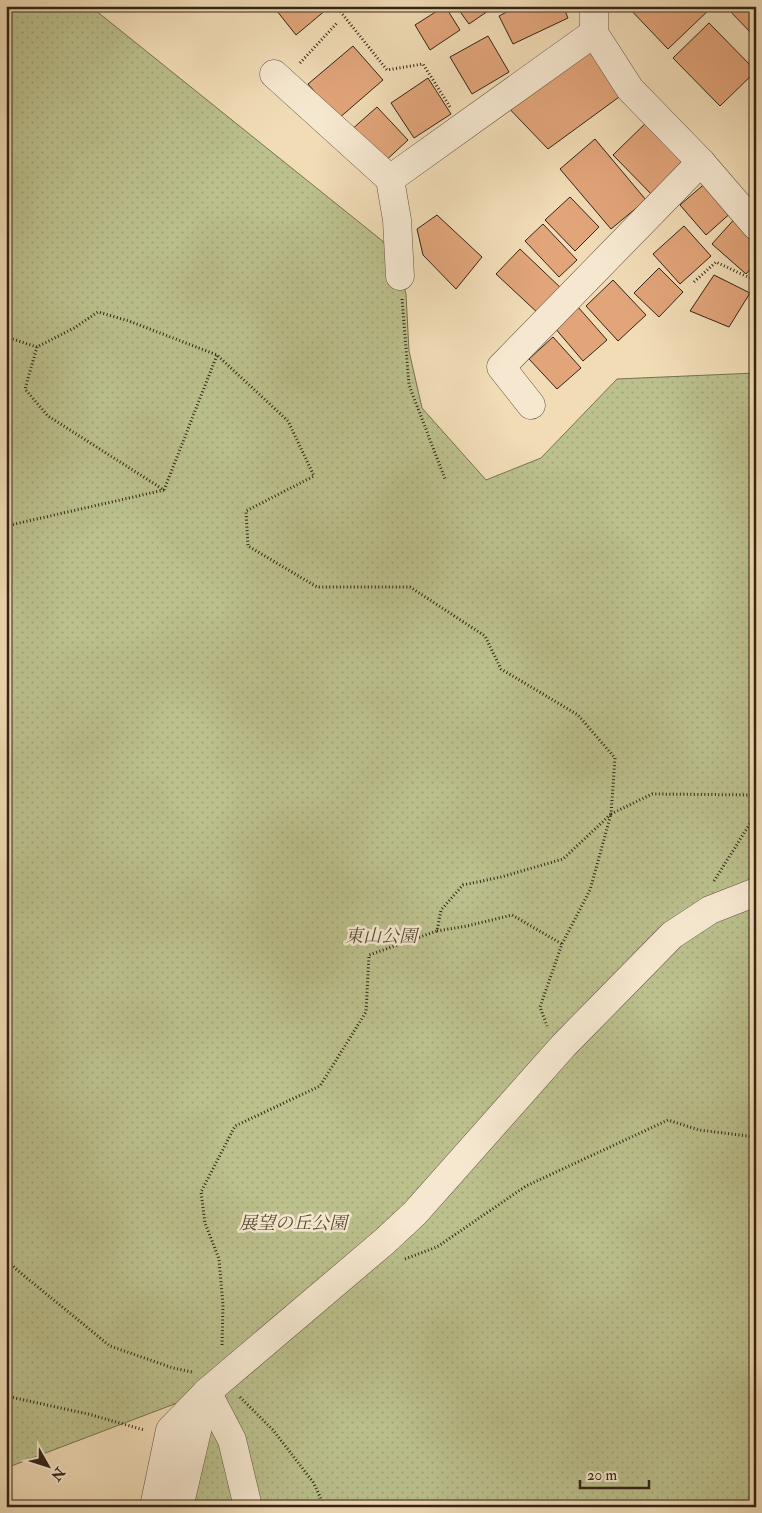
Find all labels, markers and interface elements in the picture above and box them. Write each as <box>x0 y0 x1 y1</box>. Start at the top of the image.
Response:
park label: 東山公園 <box>345 925 420 948</box>
park label: 展望の丘公園 <box>239 1212 350 1235</box>
north arrow <box>22 1440 72 1490</box>
scale bar <box>580 1458 648 1490</box>
text: N <box>47 1463 69 1484</box>
text: 20 m <box>587 1466 617 1485</box>

